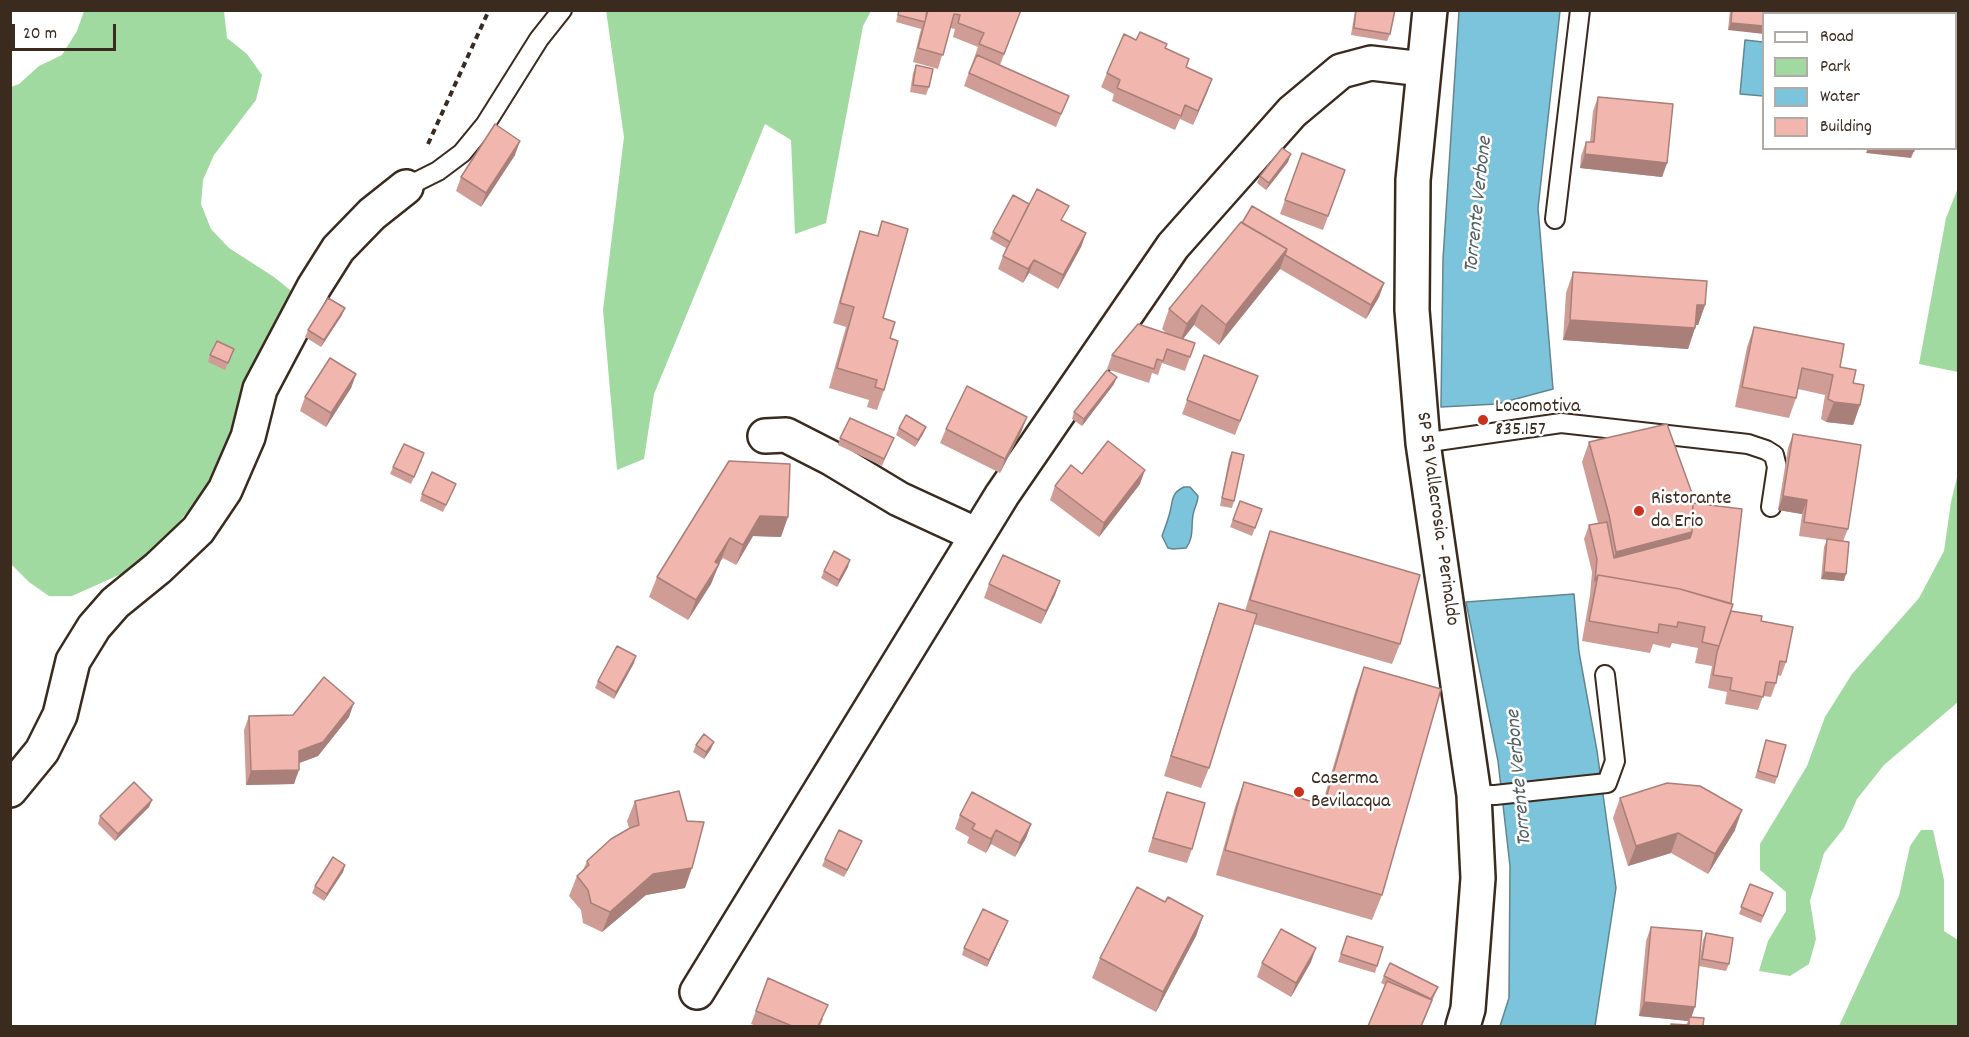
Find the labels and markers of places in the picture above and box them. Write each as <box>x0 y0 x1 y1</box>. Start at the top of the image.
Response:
place label: Locomotiva 835.157 <box>1495 396 1580 443</box>
marker: Locomotiva 835.157 <box>1476 413 1490 427</box>
place label: Ristorante da Erio <box>1651 488 1731 535</box>
marker: Ristorante da Erio <box>1632 504 1646 518</box>
place label: Caserma Bevilacqua <box>1311 768 1390 815</box>
marker: Caserma Bevilacqua <box>1292 785 1306 799</box>

